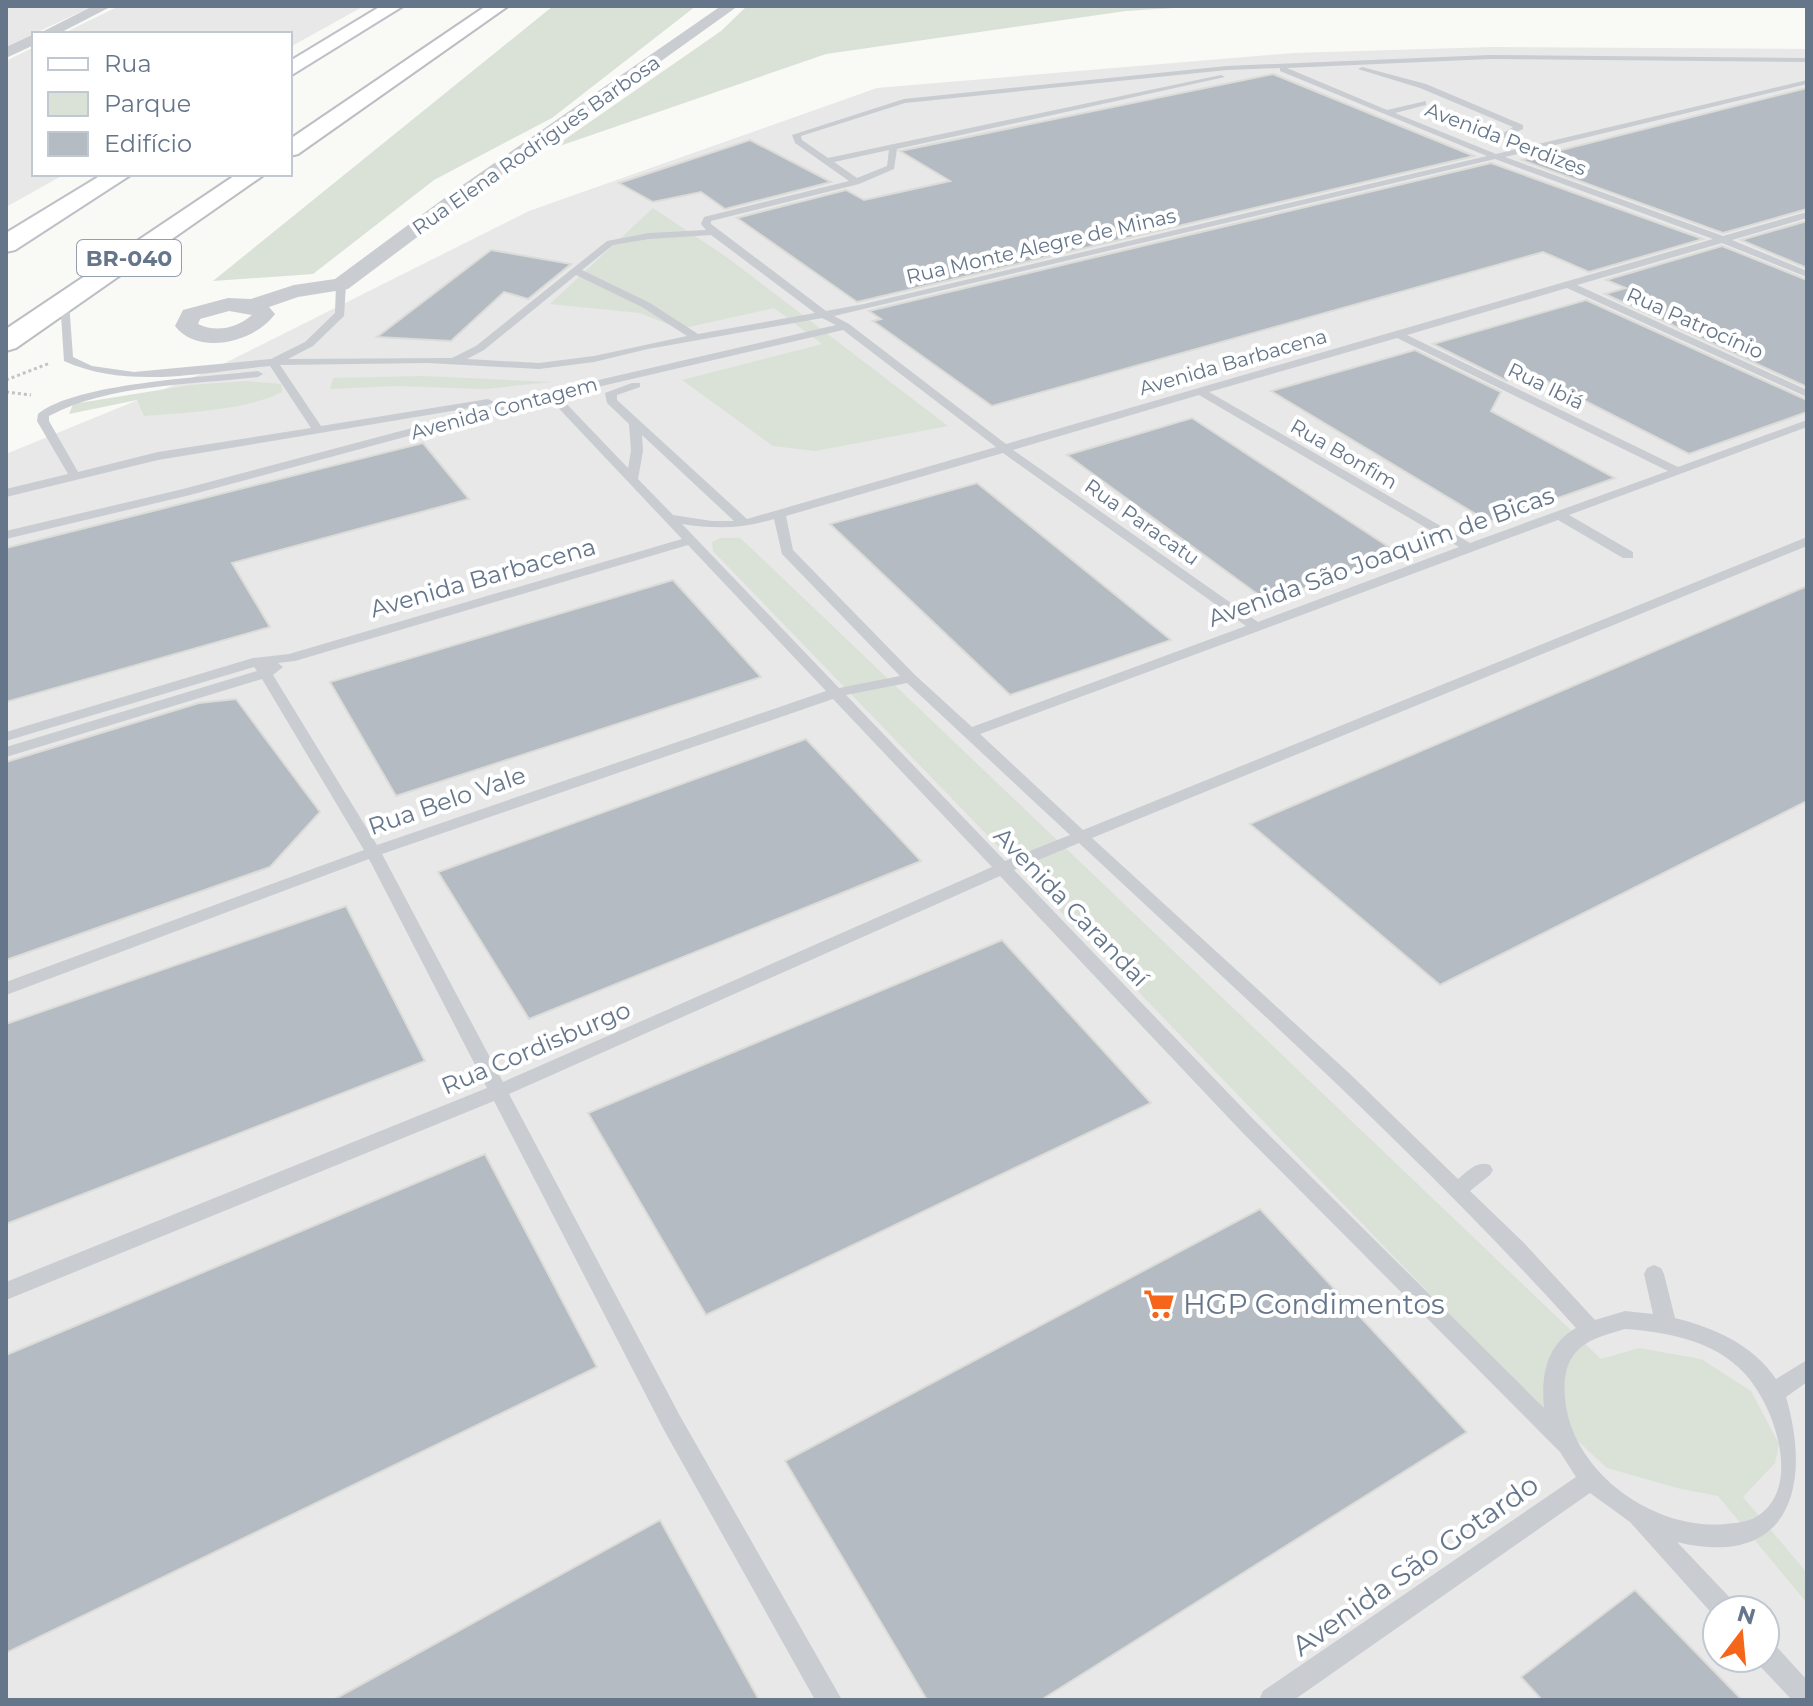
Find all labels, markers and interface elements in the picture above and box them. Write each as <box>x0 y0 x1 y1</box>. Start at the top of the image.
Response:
legend <box>32 32 292 176</box>
text: Rua <box>104 49 152 78</box>
street label: Rua Elena Rodrigues Barbosa <box>408 50 664 240</box>
text: Parque <box>104 89 191 118</box>
street label: Avenida Perdizes <box>1422 97 1590 181</box>
text: Edifício <box>104 129 192 158</box>
street label: Rua Monte Alegre de Minas <box>904 203 1178 289</box>
road number: BR-040 <box>77 240 181 276</box>
street label: Rua Patrocínio <box>1623 282 1767 364</box>
street label: Avenida Barbacena <box>1136 324 1330 400</box>
street label: Rua Ibiá <box>1504 357 1588 415</box>
street label: Avenida Contagem <box>408 372 600 444</box>
street label: Rua Bonfim <box>1286 414 1402 494</box>
street label: Rua Paracatu <box>1080 474 1204 570</box>
street label: Avenida São Joaquim de Bicas <box>1204 480 1558 633</box>
street label: Avenida Barbacena <box>367 531 599 624</box>
street label: Rua Belo Vale <box>364 760 529 841</box>
street label: Avenida Carandaí <box>988 821 1156 993</box>
street label: Rua Cordisburgo <box>437 995 635 1100</box>
supermarket icon: HGP Condimentos <box>1142 1287 1176 1321</box>
place label: HGP Condimentos <box>1183 1287 1445 1321</box>
street label: Avenida São Gotardo <box>1285 1467 1545 1663</box>
north arrow <box>1701 1594 1781 1674</box>
text: N <box>1734 1600 1759 1631</box>

